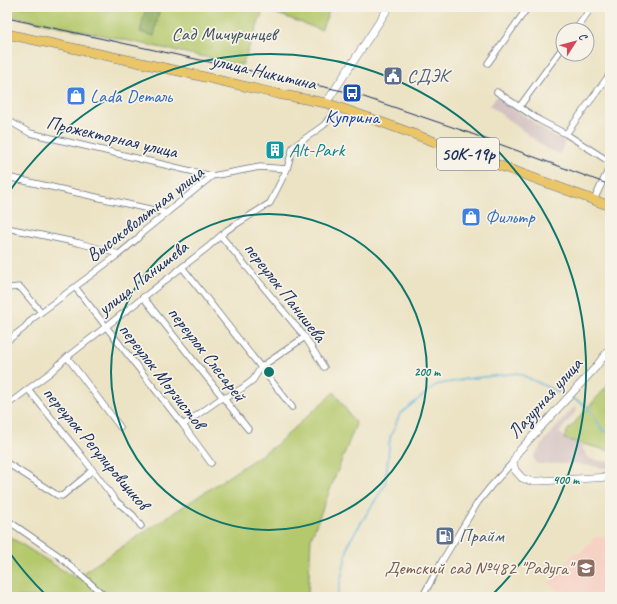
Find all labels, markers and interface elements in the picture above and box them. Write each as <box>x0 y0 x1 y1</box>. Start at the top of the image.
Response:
park label: Сад Мичуринцев <box>172 22 281 46</box>
north arrow <box>555 22 595 62</box>
text: С <box>576 30 591 44</box>
street label: улица Никитина <box>208 48 320 96</box>
place label: СДЭК <box>407 64 452 88</box>
public building icon: СДЭК <box>382 65 404 87</box>
bus stop icon: Куприна <box>341 82 363 104</box>
place label: Lada Dеталь <box>90 84 173 108</box>
shop icon: Lada Dеталь <box>65 85 87 107</box>
place label: Куприна <box>325 105 381 129</box>
street label: Прожекторная улица <box>44 110 181 164</box>
place label: Alt-Park <box>289 138 345 162</box>
road number: 50К-19р <box>437 138 499 170</box>
building icon: Alt-Park <box>264 139 286 161</box>
street label: Высоковольтная улица <box>81 160 210 267</box>
place label: Фильтр <box>485 205 535 229</box>
shop icon: Фильтр <box>460 206 482 228</box>
street label: улица Панишева <box>92 234 194 321</box>
street label: переулок Панишева <box>238 237 332 348</box>
street label: переулок Слесарей <box>162 302 252 407</box>
street label: переулок Морзистов <box>113 318 213 437</box>
street label: Лазурная улица <box>502 351 589 443</box>
text: 200 m <box>414 364 441 380</box>
centre of rings <box>262 365 276 379</box>
street label: переулок Регулировщиков <box>38 382 157 517</box>
text: 400 m <box>553 472 580 488</box>
place label: Прайм <box>459 524 505 548</box>
fuel station icon: Прайм <box>434 525 456 547</box>
place label: Детский сад №482 "Радуга" <box>385 556 575 580</box>
school or university icon: Детский сад №482 "Радуга" <box>575 557 597 579</box>

